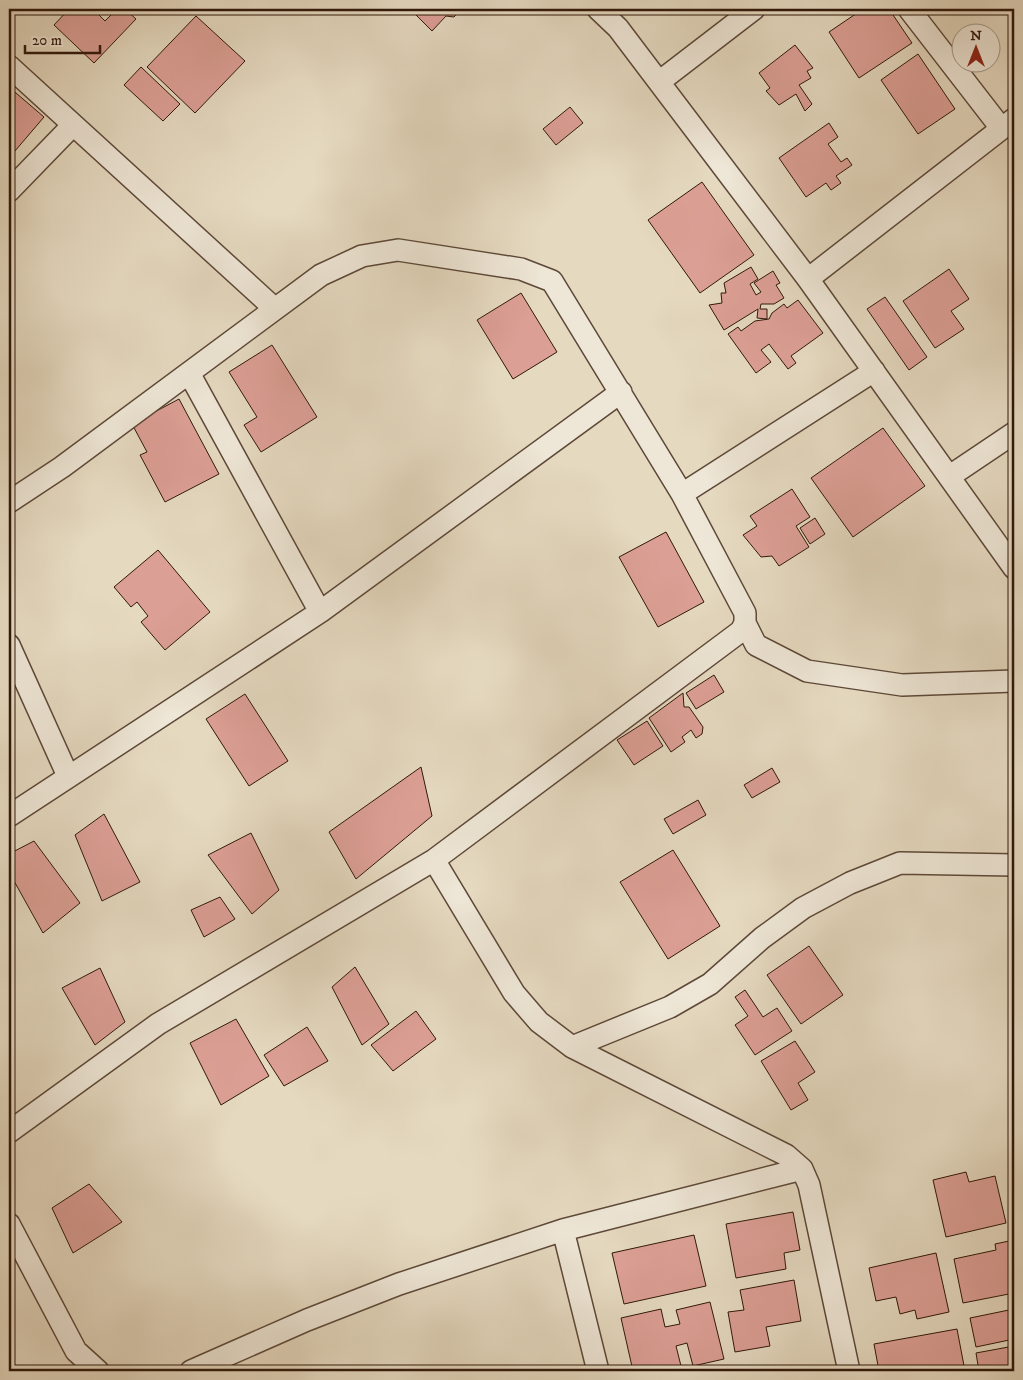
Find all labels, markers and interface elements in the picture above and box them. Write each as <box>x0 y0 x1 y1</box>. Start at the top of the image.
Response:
scale bar <box>25 22 100 54</box>
north arrow <box>950 22 1000 72</box>
text: N <box>970 27 982 45</box>
text: 20 m <box>32 31 62 50</box>

